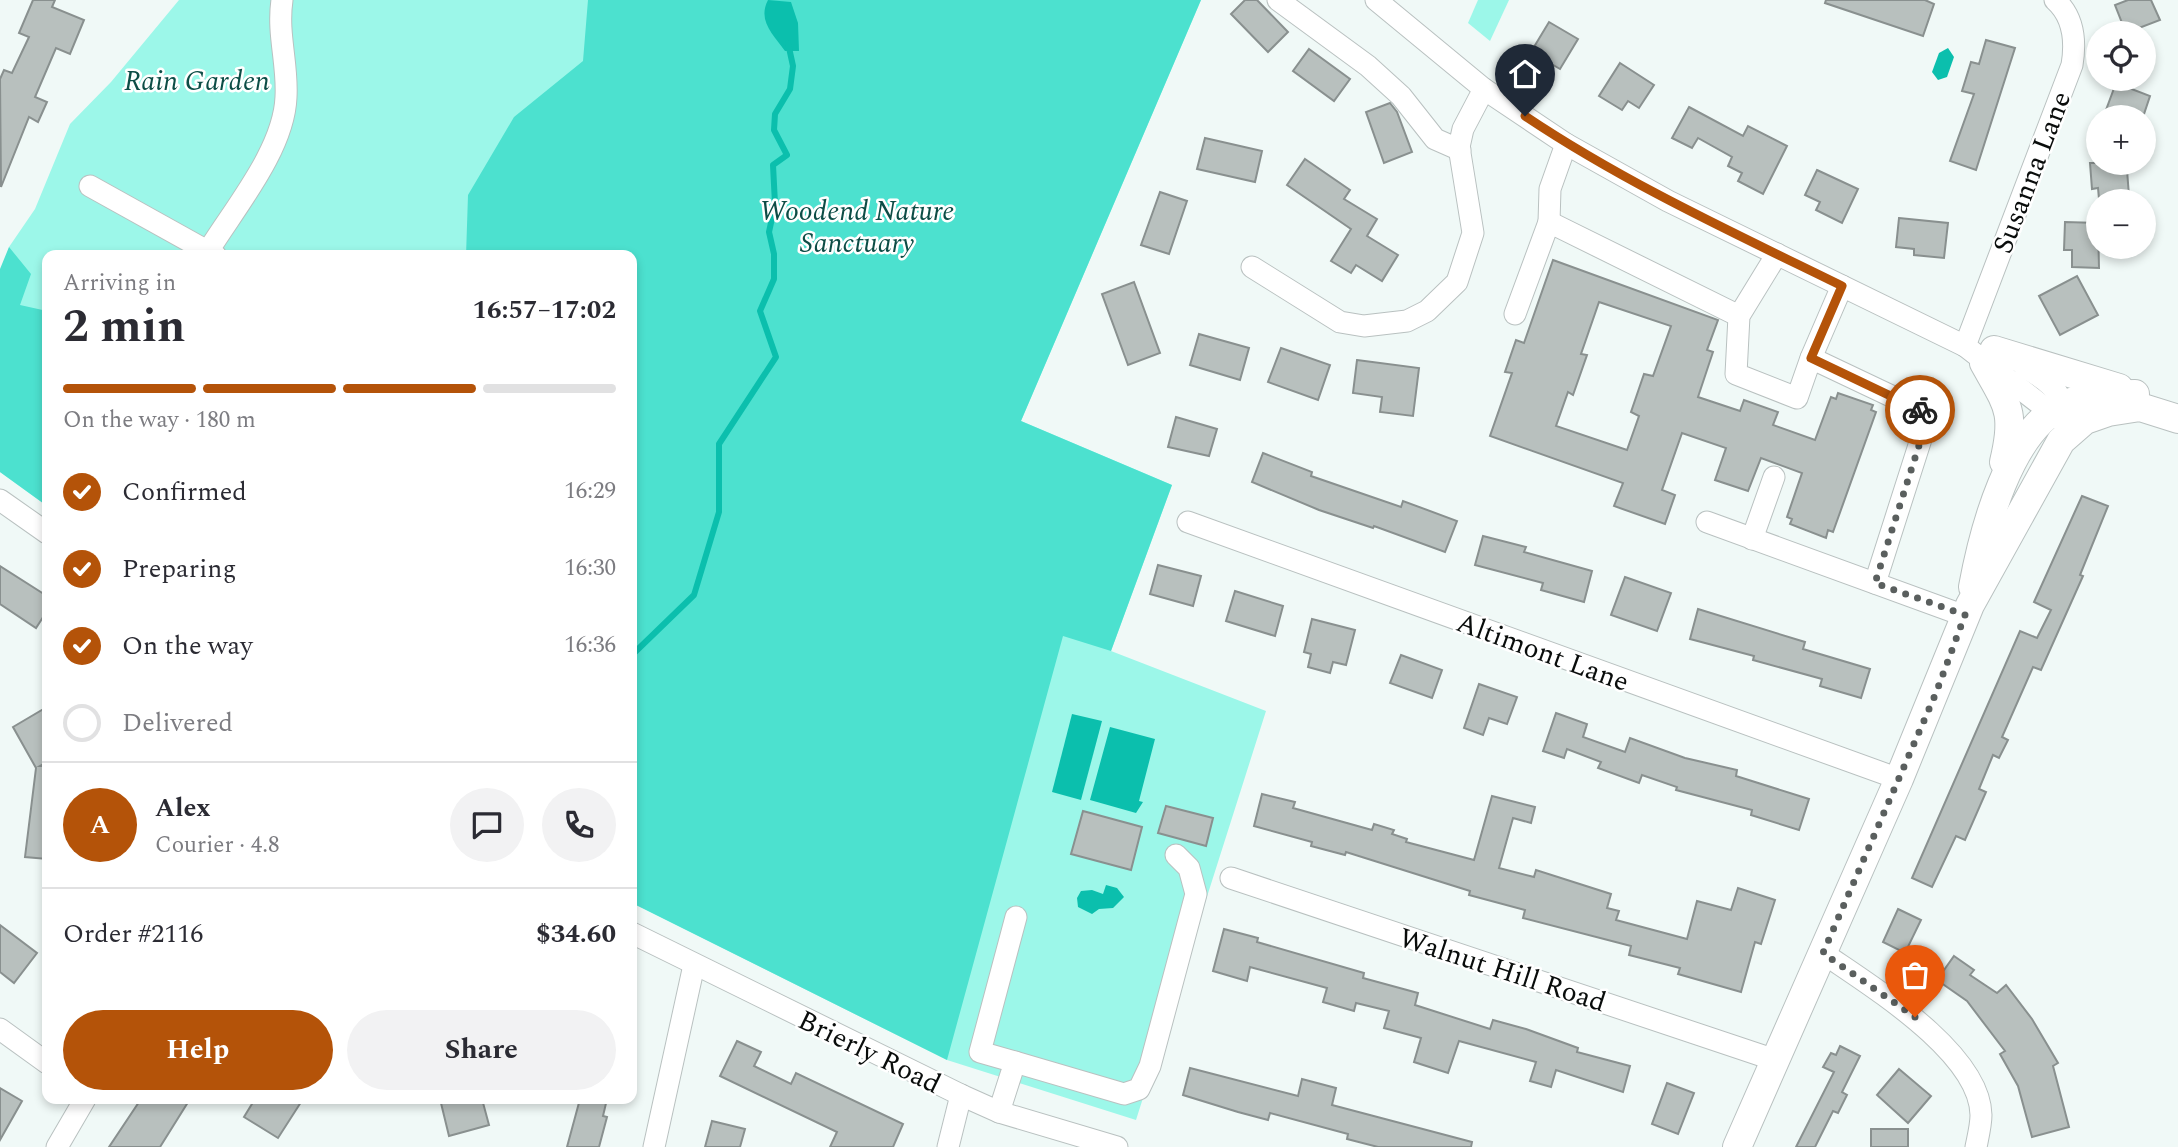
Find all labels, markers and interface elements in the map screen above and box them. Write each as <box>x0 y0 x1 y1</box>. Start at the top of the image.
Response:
map controls <box>2086 21 2156 259</box>
button: locate <box>2086 21 2156 91</box>
pin <box>1495 44 1555 116</box>
icon: home <box>1506 55 1544 93</box>
park label: Rain Garden <box>124 60 270 103</box>
street label: Susanna Lane <box>1982 85 2083 260</box>
button: + <box>2086 105 2156 175</box>
button: − <box>2086 189 2156 259</box>
park label: Woodend Nature Sanctuary <box>760 190 954 265</box>
text: Arriving in <box>63 266 176 301</box>
text: 16:57–17:02 <box>472 290 616 330</box>
text: 2 min <box>63 292 185 362</box>
courier <box>1885 375 1955 445</box>
icon: bike <box>1901 391 1939 429</box>
text: On the way · 180 m <box>63 403 256 438</box>
text: Confirmed <box>122 472 247 512</box>
icon: check <box>63 473 101 511</box>
text: 16:29 <box>564 474 616 509</box>
text: Preparing <box>122 549 236 589</box>
icon: check <box>63 550 101 588</box>
text: 16:30 <box>564 551 616 586</box>
street label: Altimont Lane <box>1450 601 1635 704</box>
text: On the way <box>122 626 253 666</box>
icon: check <box>63 627 101 665</box>
text: 16:36 <box>564 628 616 663</box>
text: Delivered <box>122 703 233 743</box>
text: Alex <box>155 788 210 828</box>
button: chat <box>450 788 524 862</box>
button: phone <box>542 788 616 862</box>
text: A <box>90 805 110 845</box>
text: Courier · 4.8 <box>155 828 280 863</box>
text: Order #2116 <box>63 914 203 954</box>
text: $34.60 <box>536 914 616 954</box>
street label: Walnut Hill Road <box>1393 917 1612 1024</box>
pin <box>1885 945 1945 1017</box>
icon: bag <box>1896 956 1934 994</box>
street label: Brierly Road <box>790 999 948 1106</box>
button: Help <box>63 1010 333 1090</box>
button: Share <box>347 1010 616 1090</box>

